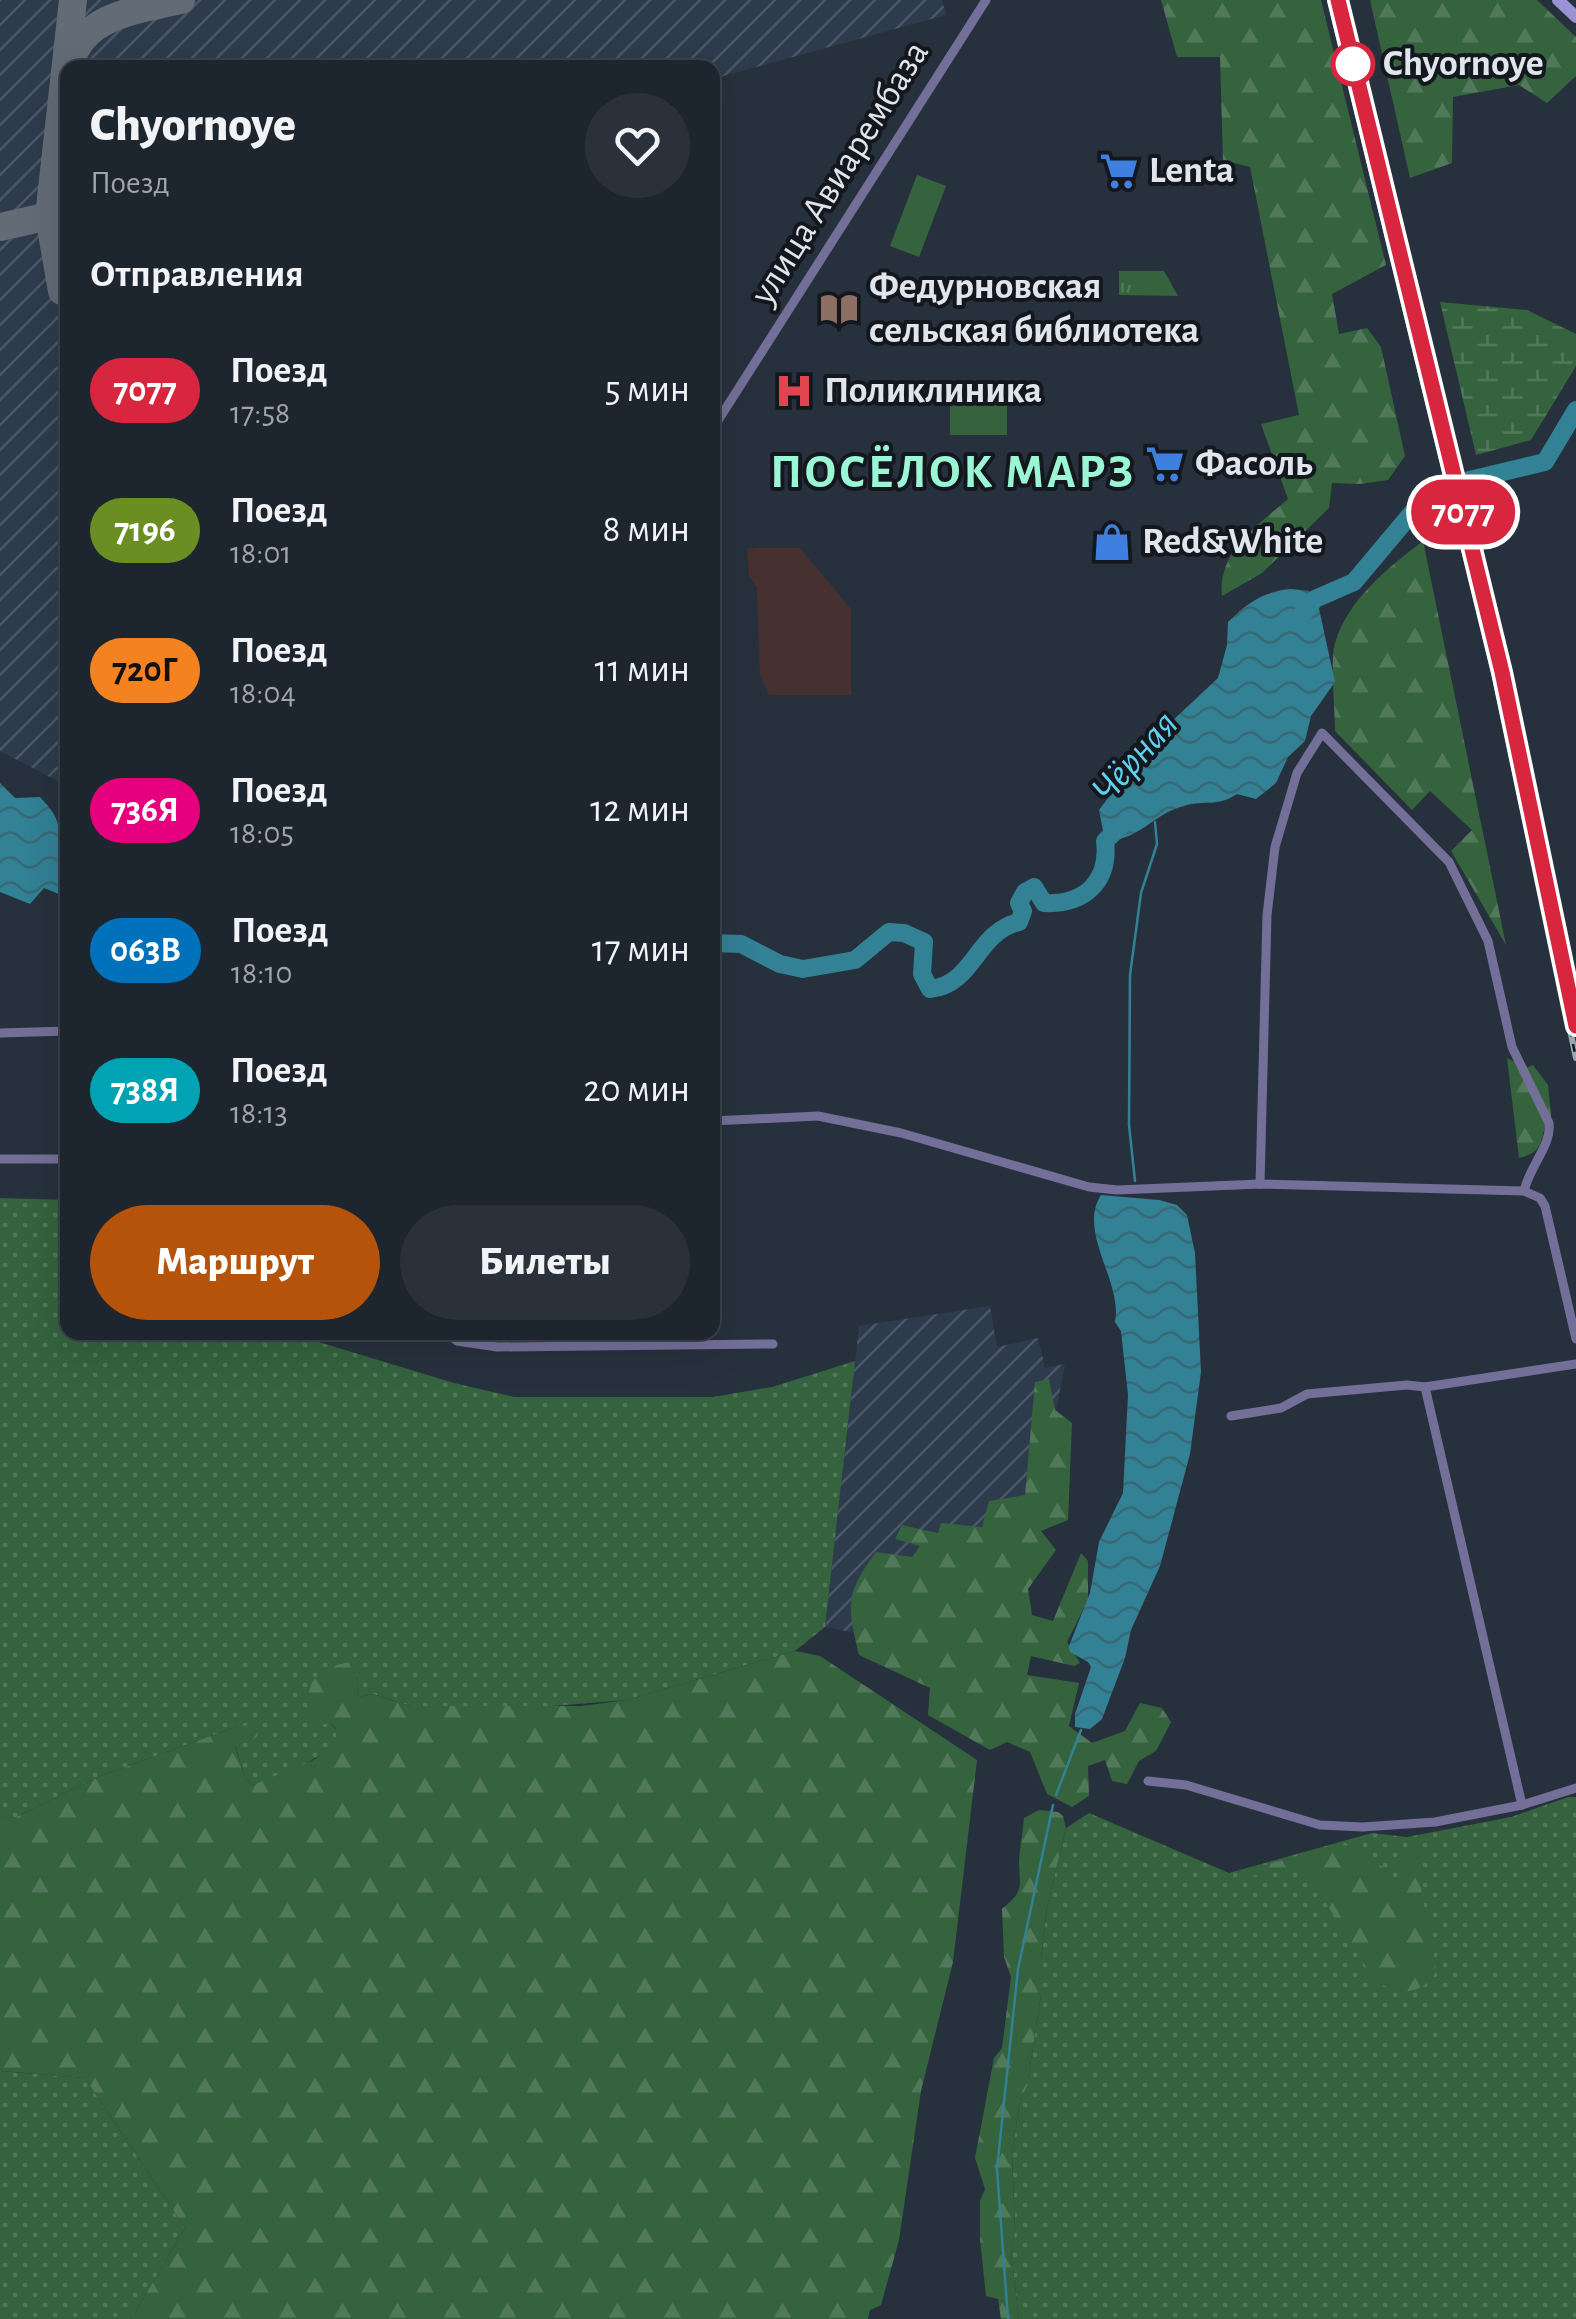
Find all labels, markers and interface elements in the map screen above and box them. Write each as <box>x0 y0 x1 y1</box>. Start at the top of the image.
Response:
street label: улица Авиарембаза <box>743 35 936 312</box>
marker: Chyornoye <box>1332 43 1374 85</box>
place label: Chyornoye <box>1383 45 1544 83</box>
button: heart <box>585 93 690 198</box>
text: Chyornoye <box>90 102 296 150</box>
supermarket icon: Lenta <box>1098 150 1140 192</box>
place label: Lenta <box>1149 152 1234 190</box>
text: Поезд <box>90 167 170 199</box>
text: Отправления <box>90 256 304 294</box>
place label: Федурновская сельская библиотека <box>869 268 1199 350</box>
library icon: Федурновская сельская библиотека <box>818 288 860 330</box>
text: Поезд <box>230 352 328 390</box>
hospital icon: Поликлиника <box>773 370 815 412</box>
text: 5 мин <box>605 371 690 409</box>
place label: Поликлиника <box>824 372 1042 410</box>
text: 7077 <box>113 373 177 408</box>
text: 17:58 <box>230 397 290 429</box>
supermarket icon: Фасоль <box>1144 443 1186 485</box>
district label: ПОСЁЛОК МАРЗ <box>770 445 1136 497</box>
place label: Фасоль <box>1195 445 1313 483</box>
line badge: 7077 <box>1393 480 1533 544</box>
text: Поезд <box>230 492 328 530</box>
text: 7077 <box>1431 495 1495 530</box>
text: 8 мин <box>603 511 690 549</box>
text: 7196 <box>114 513 176 548</box>
shop icon: Red&White <box>1091 521 1133 563</box>
place label: Red&White <box>1142 523 1323 561</box>
text: 18:01 <box>230 537 291 569</box>
text: Поезд <box>230 632 328 670</box>
text: 11 мин <box>594 651 690 689</box>
text: 720Г <box>112 653 178 688</box>
text: 18:04 <box>230 677 296 709</box>
water label: Чёрная <box>1084 704 1186 810</box>
text: Поезд <box>230 772 328 810</box>
text: 12 мин <box>590 791 690 829</box>
text: 736Я <box>111 793 179 828</box>
text: 18:05 <box>230 817 294 849</box>
text: Поезд <box>231 912 329 950</box>
text: 17 мин <box>592 931 690 969</box>
text: 063В <box>110 933 181 968</box>
text: 18:10 <box>231 957 292 989</box>
text: Поезд <box>230 1052 328 1090</box>
text: 20 мин <box>583 1071 690 1109</box>
text: 738Я <box>111 1073 179 1108</box>
text: 18:13 <box>230 1097 288 1129</box>
button: Маршрут <box>90 1205 380 1320</box>
button: Билеты <box>400 1205 690 1320</box>

